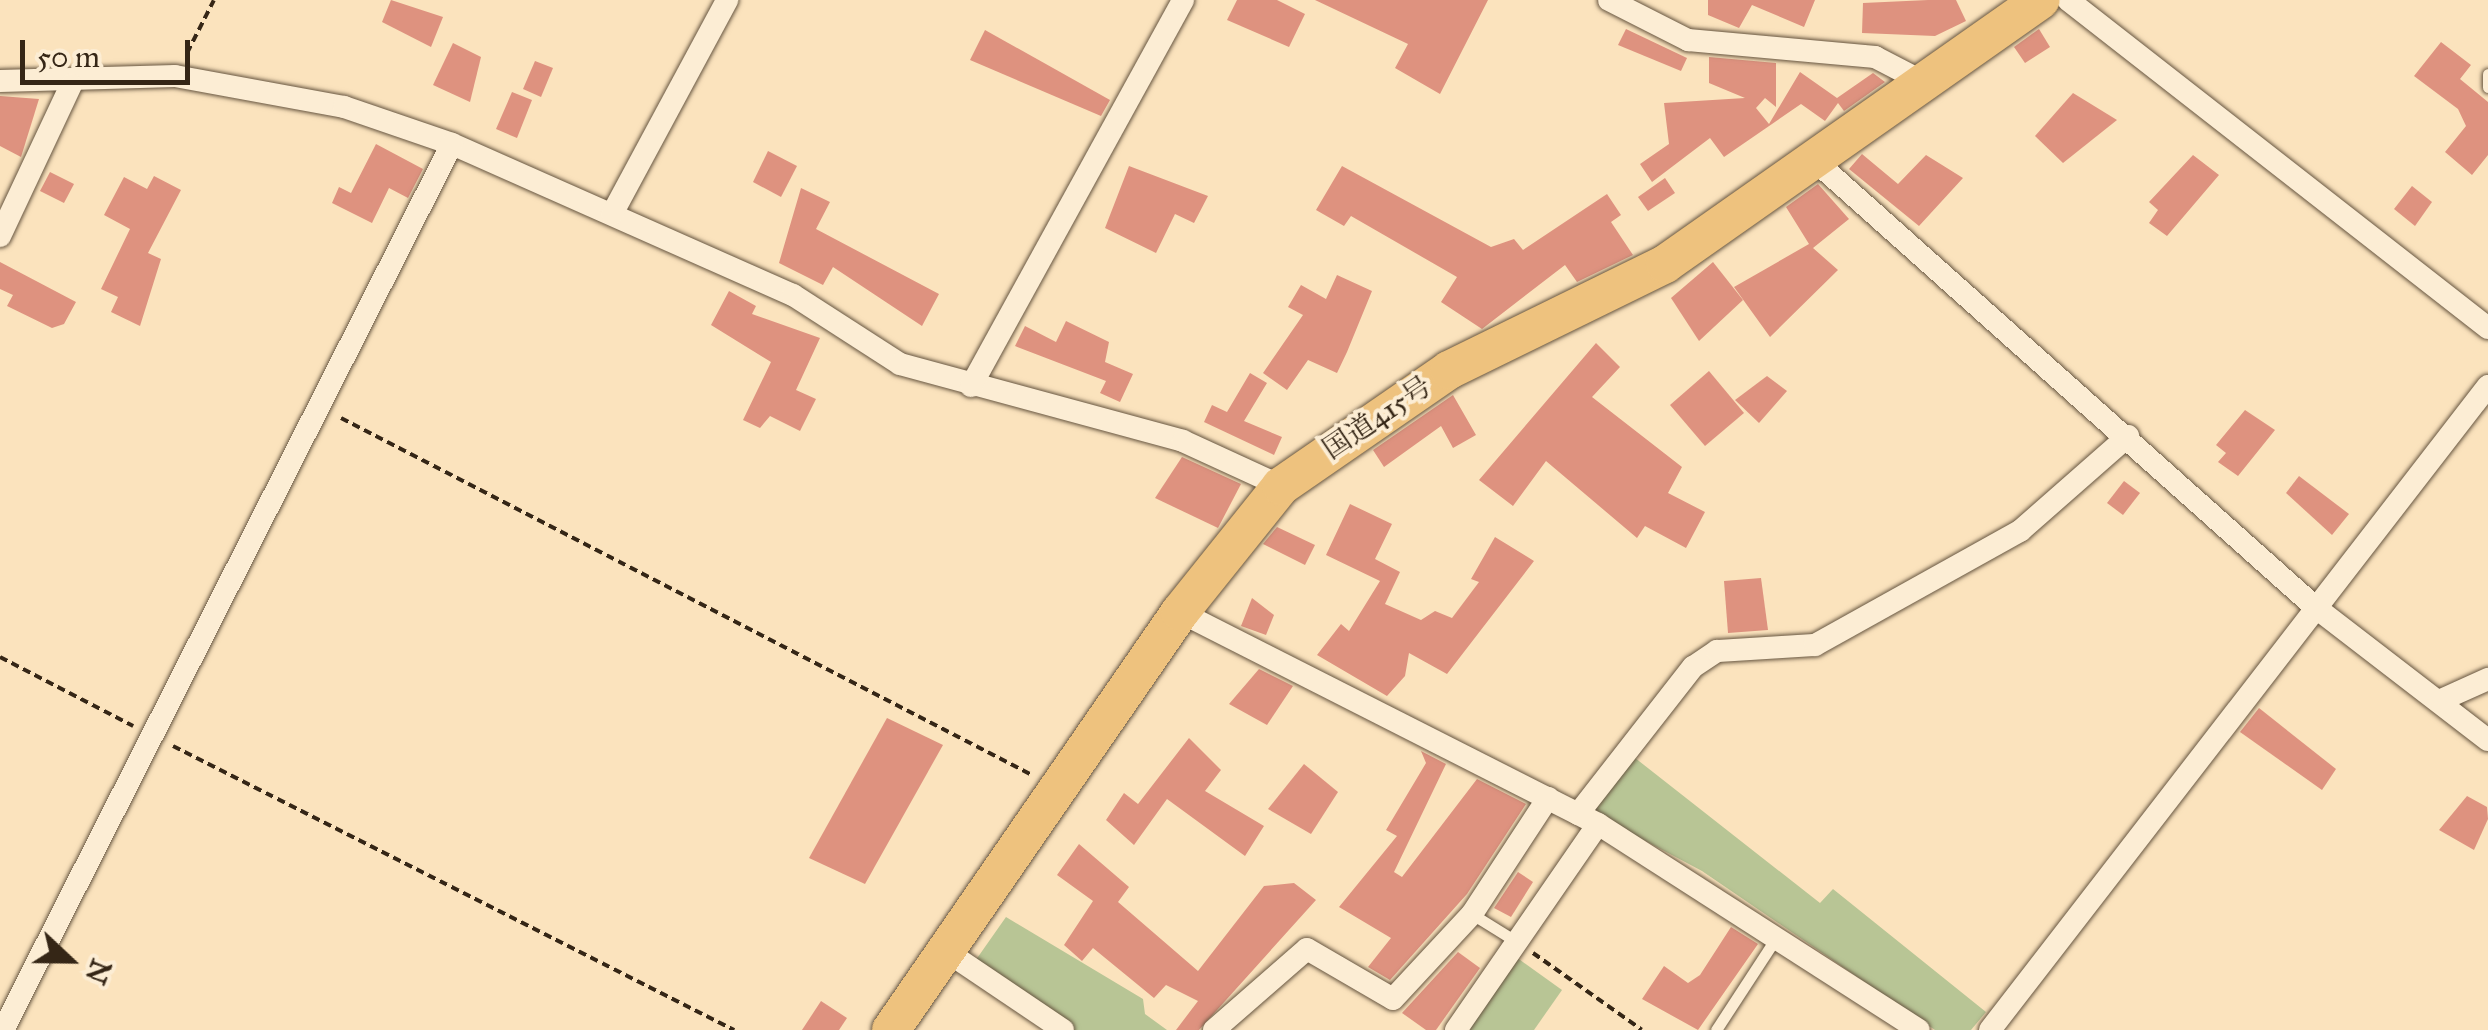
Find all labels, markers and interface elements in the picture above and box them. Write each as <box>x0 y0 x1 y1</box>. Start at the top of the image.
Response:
scale bar <box>25 20 195 82</box>
text: 50 m <box>37 39 100 75</box>
street label: 国道415号 <box>1316 370 1438 466</box>
north arrow <box>20 910 120 1010</box>
text: N <box>78 954 119 989</box>

